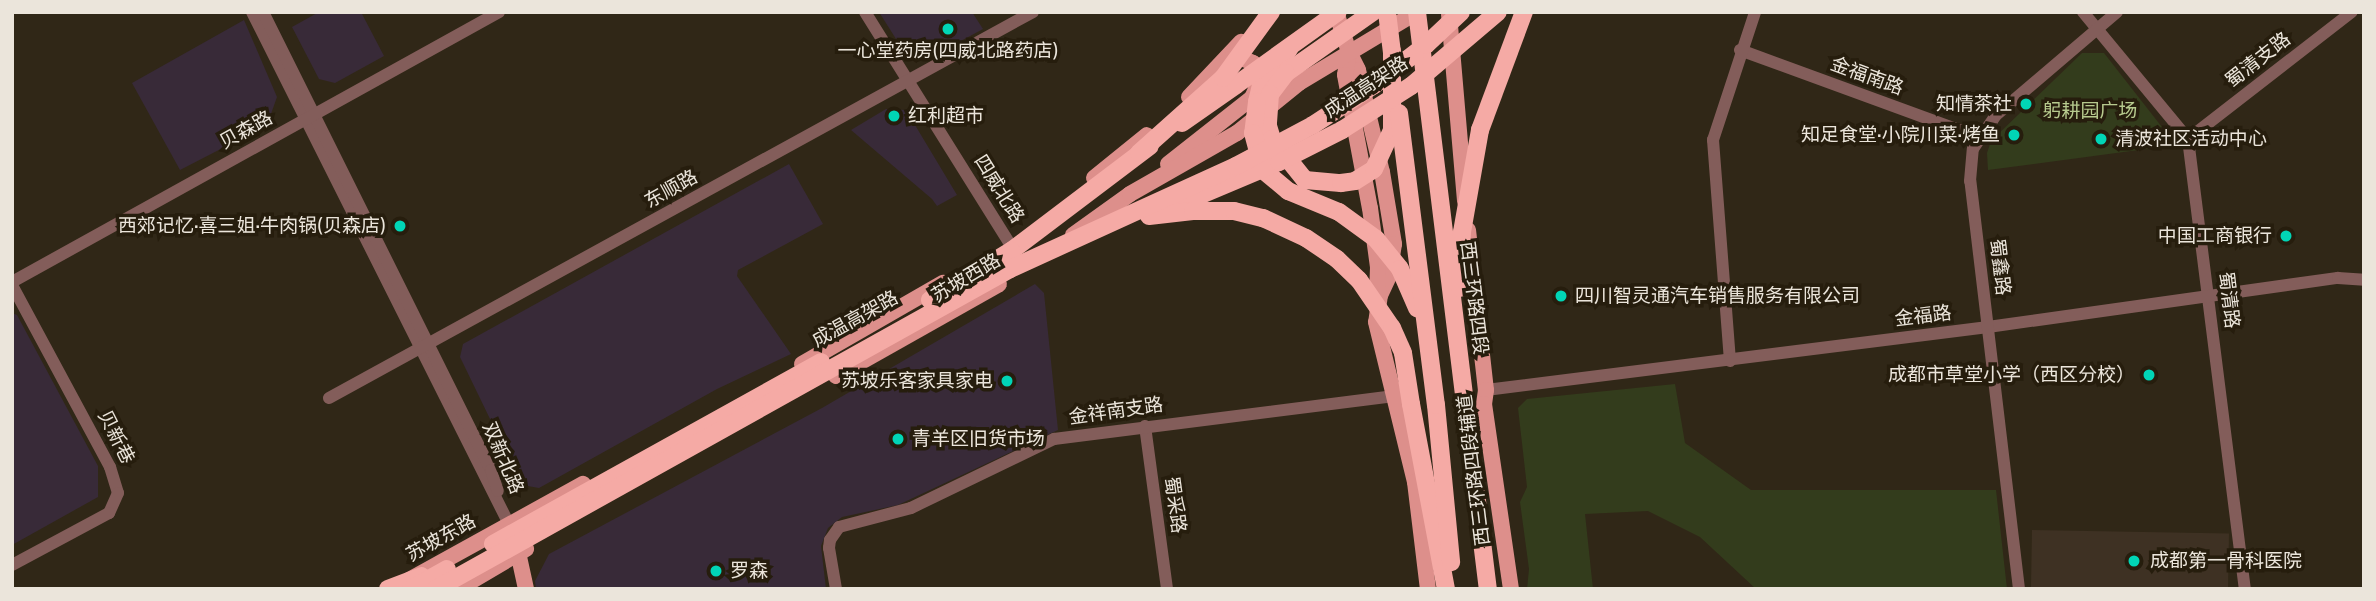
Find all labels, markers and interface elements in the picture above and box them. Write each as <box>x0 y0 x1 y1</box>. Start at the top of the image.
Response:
marker: 一心堂药房(四威北路药店) <box>940 21 956 37</box>
street label: 蜀清支路 <box>2221 28 2295 92</box>
place label: 一心堂药房(四威北路药店) <box>838 40 1058 62</box>
street label: 成温高架路 <box>1320 52 1412 122</box>
street label: 金福南路 <box>1827 52 1907 100</box>
place label: 知情茶社 <box>1936 93 2012 115</box>
marker: 知情茶社 <box>2018 96 2034 112</box>
park label: 躬耕园广场 <box>2043 100 2137 122</box>
place label: 红利超市 <box>908 105 984 127</box>
street label: 贝森路 <box>216 106 276 154</box>
marker: 红利超市 <box>886 108 902 124</box>
place label: 知足食堂·小院川菜·烤鱼 <box>1801 124 2000 146</box>
marker: 知足食堂·小院川菜·烤鱼 <box>2006 127 2022 143</box>
place label: 清波社区活动中心 <box>2115 128 2267 150</box>
marker: 清波社区活动中心 <box>2093 131 2109 147</box>
street label: 四威北路 <box>969 151 1029 227</box>
street label: 东顺路 <box>641 165 701 213</box>
place label: 西郊记忆·喜三姐·牛肉锅(贝森店) <box>118 215 386 237</box>
marker: 西郊记忆·喜三姐·牛肉锅(贝森店) <box>392 218 408 234</box>
place label: 中国工商银行 <box>2158 225 2272 247</box>
marker: 中国工商银行 <box>2278 228 2294 244</box>
street label: 蜀鑫路 <box>1985 237 2015 297</box>
street label: 西三环路四段 <box>1456 240 1492 356</box>
street label: 苏坡西路 <box>928 249 1004 307</box>
street label: 蜀清路 <box>2214 270 2244 330</box>
place label: 四川智灵通汽车销售服务有限公司 <box>1575 285 1860 307</box>
street label: 成温高架路 <box>808 286 902 352</box>
marker: 四川智灵通汽车销售服务有限公司 <box>1553 288 1569 304</box>
street label: 金福路 <box>1893 301 1953 331</box>
place label: 成都市草堂小学（西区分校） <box>1888 364 2135 386</box>
marker: 成都市草堂小学（西区分校） <box>2141 367 2157 383</box>
place label: 苏坡乐客家具家电 <box>841 370 993 392</box>
marker: 苏坡乐客家具家电 <box>999 373 1015 389</box>
street label: 金祥南支路 <box>1067 393 1165 429</box>
street label: 西三环路四段辅道 <box>1453 393 1495 547</box>
street label: 贝新巷 <box>93 406 139 468</box>
street label: 双新北路 <box>478 419 528 497</box>
place label: 青羊区旧货市场 <box>912 428 1045 450</box>
marker: 青羊区旧货市场 <box>890 431 906 447</box>
street label: 蜀采路 <box>1160 475 1190 535</box>
street label: 苏坡东路 <box>402 510 480 566</box>
place label: 成都第一骨科医院 <box>2150 550 2302 572</box>
marker: 成都第一骨科医院 <box>2124 551 2144 571</box>
place label: 罗森 <box>730 560 768 582</box>
marker: 罗森 <box>708 563 724 579</box>

